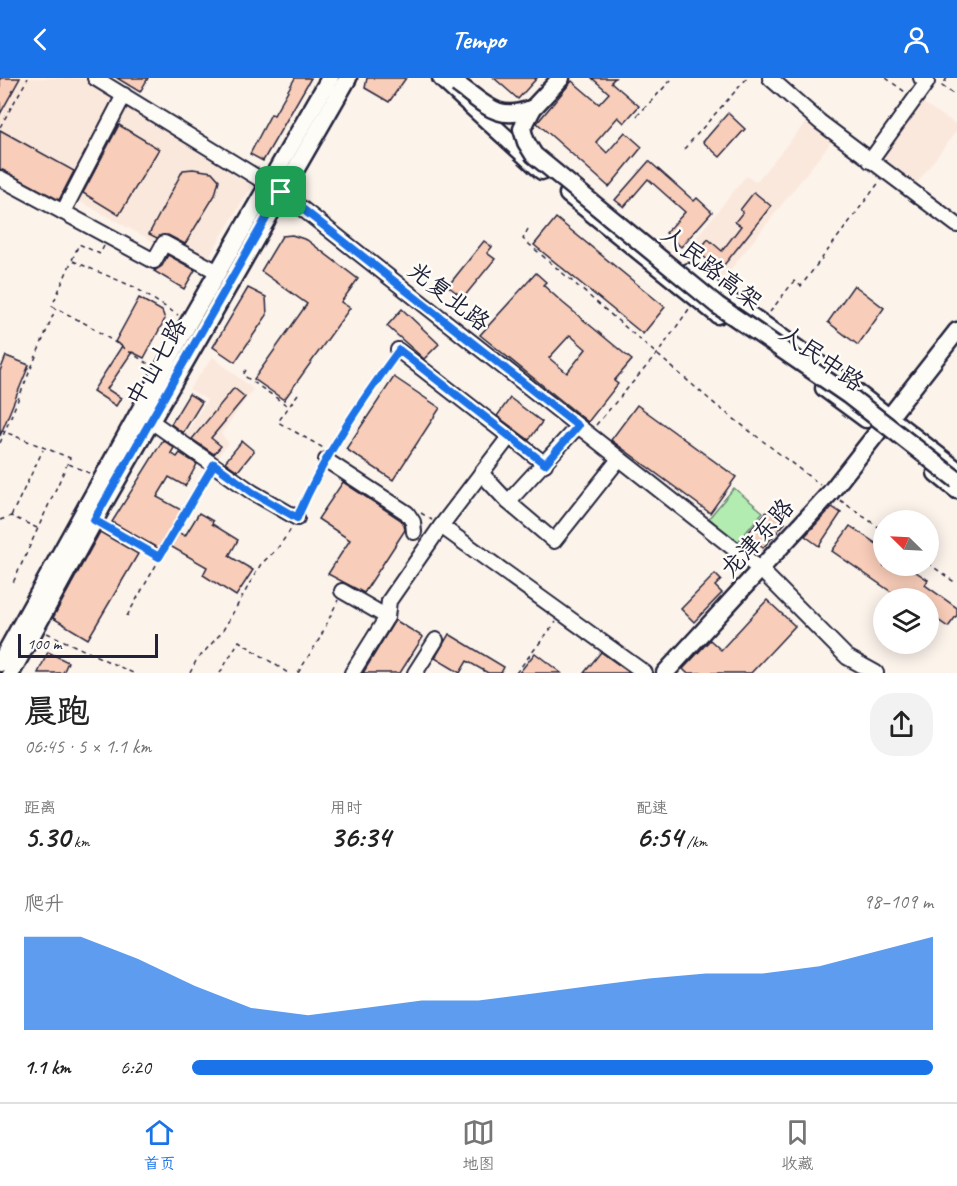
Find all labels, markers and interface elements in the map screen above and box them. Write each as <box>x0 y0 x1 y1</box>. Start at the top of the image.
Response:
text: Tempo <box>451 22 506 56</box>
icon: back <box>24 23 57 56</box>
icon: person <box>900 23 933 56</box>
pin <box>255 166 306 217</box>
icon: arrive <box>264 175 297 208</box>
street label: 人民路高架 <box>655 219 769 317</box>
street label: 光复北路 <box>402 255 496 337</box>
street label: 中山七路 <box>119 313 193 411</box>
street label: 人民中路 <box>774 318 870 398</box>
street label: 龙津东路 <box>714 492 800 584</box>
north arrow <box>873 510 939 576</box>
map controls <box>873 510 939 654</box>
button: layers <box>873 588 939 654</box>
scale bar <box>18 631 158 658</box>
text: 100 m <box>27 634 61 654</box>
text: 晨跑 <box>24 690 90 732</box>
button: share <box>870 693 933 756</box>
text: 06:45 · 5 × 1.1 km <box>24 734 151 759</box>
text: 距离 <box>24 798 56 818</box>
text: 用时 <box>330 798 362 818</box>
text: 配速 <box>636 798 668 818</box>
text: 5.30 <box>24 818 70 856</box>
text: 36:34 <box>330 818 391 856</box>
text: 6:54 <box>636 818 683 856</box>
text: km <box>70 832 89 852</box>
text: /km <box>683 832 707 852</box>
text: 98–109 m <box>863 889 933 914</box>
text: 爬升 <box>24 891 64 916</box>
text: 1.1 km <box>24 1055 71 1080</box>
text: 6:20 <box>120 1055 151 1080</box>
tab: 首页 <box>143 1116 176 1174</box>
tab: 地图 <box>462 1116 495 1174</box>
tab: 收藏 <box>781 1116 814 1174</box>

